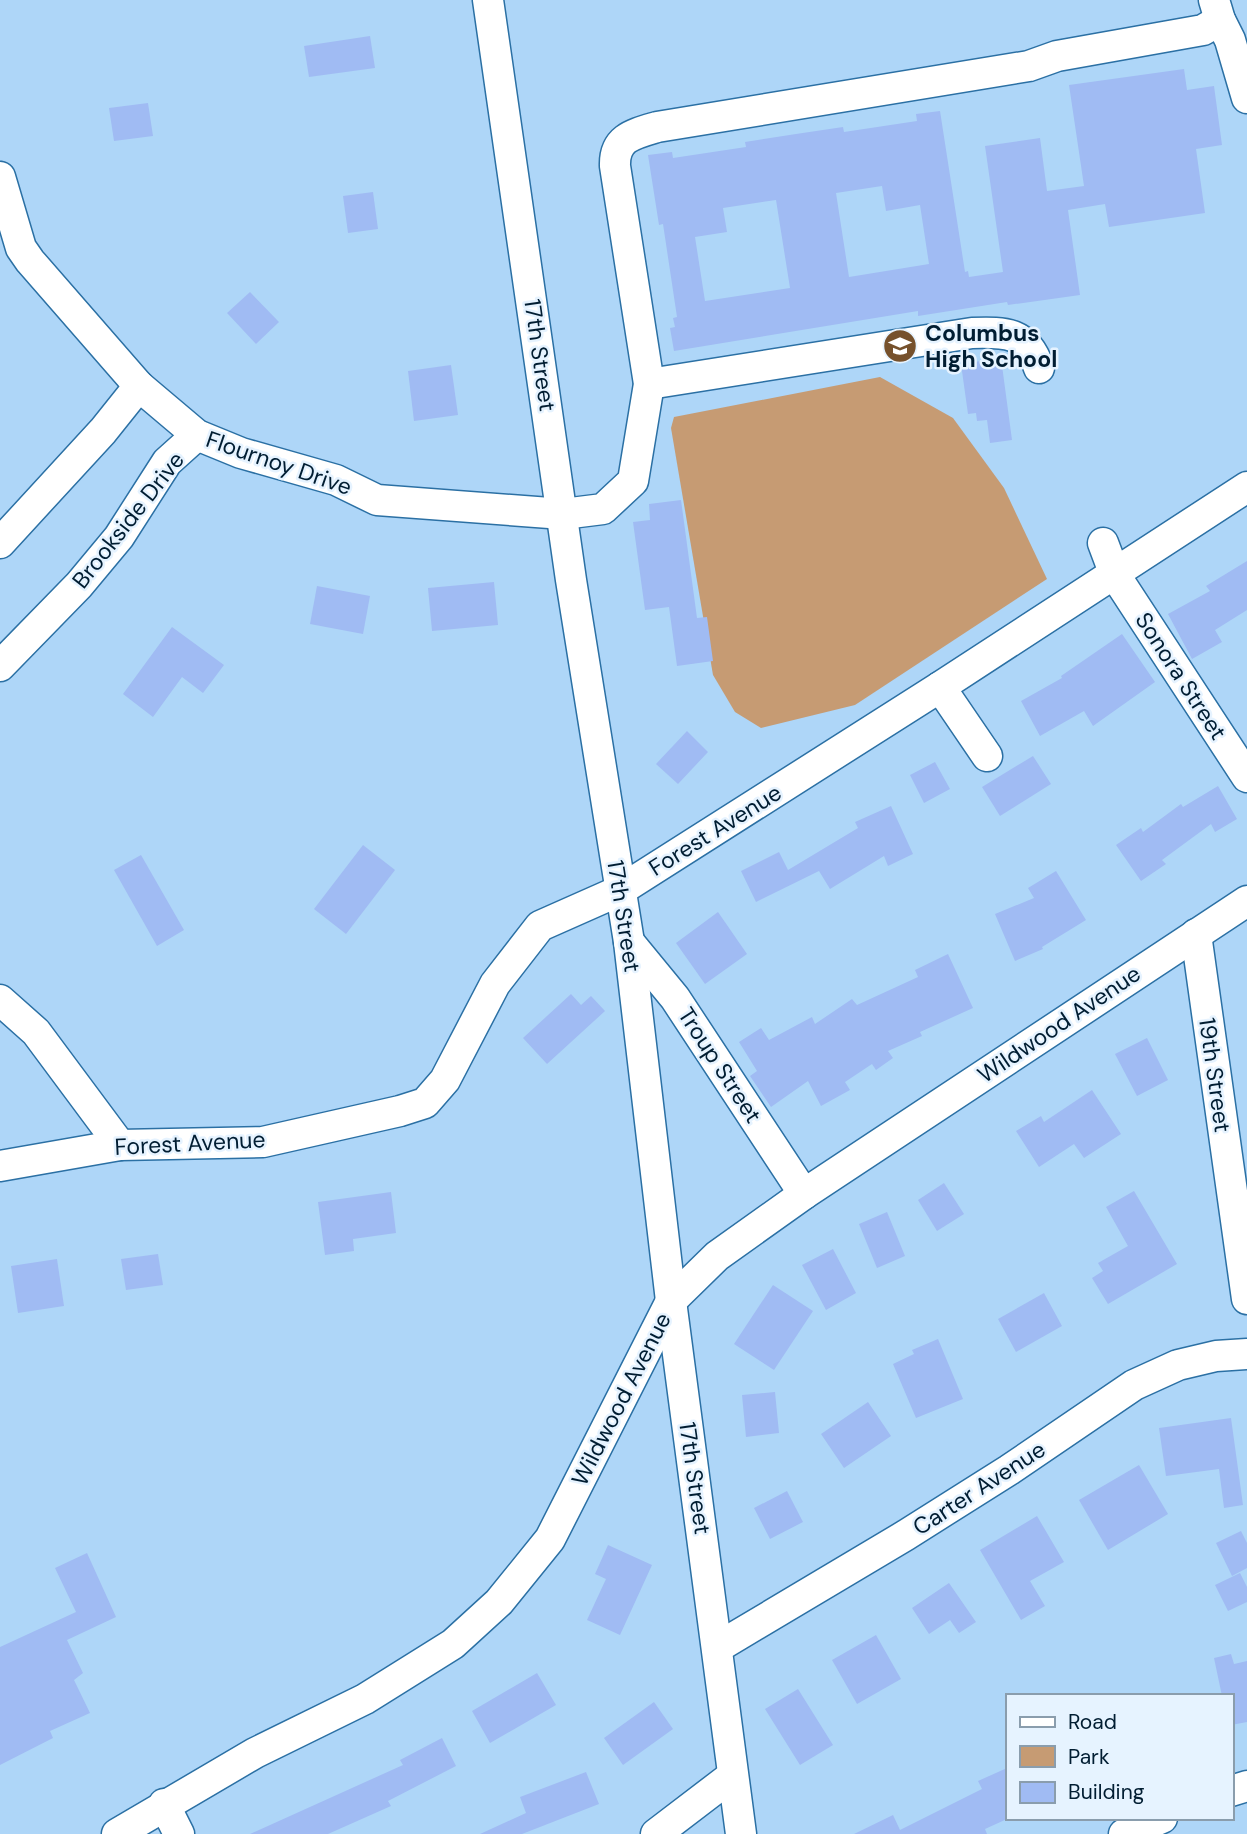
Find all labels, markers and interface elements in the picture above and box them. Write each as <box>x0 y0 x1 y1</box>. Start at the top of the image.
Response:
street label: 17th Street <box>517 297 563 413</box>
place label: Columbus High School <box>925 318 1057 374</box>
school or university icon: Columbus High School <box>881 327 919 365</box>
street label: Flournoy Drive <box>202 424 356 502</box>
street label: Brookside Drive <box>65 446 191 594</box>
street label: Sonora Street <box>1129 607 1233 745</box>
street label: Forest Avenue <box>643 777 787 883</box>
street label: 17th Street <box>600 858 648 974</box>
street label: Wildwood Avenue <box>972 958 1146 1090</box>
street label: Troup Street <box>671 1001 769 1129</box>
street label: 19th Street <box>1192 1016 1238 1134</box>
street label: Forest Avenue <box>114 1124 266 1162</box>
street label: Wildwood Avenue <box>564 1307 678 1491</box>
street label: 17th Street <box>672 1420 718 1536</box>
street label: Carter Avenue <box>907 1434 1051 1542</box>
legend <box>1006 1694 1233 1820</box>
text: Road <box>1068 1708 1117 1736</box>
text: Park <box>1068 1743 1110 1771</box>
text: Building <box>1068 1778 1145 1806</box>

